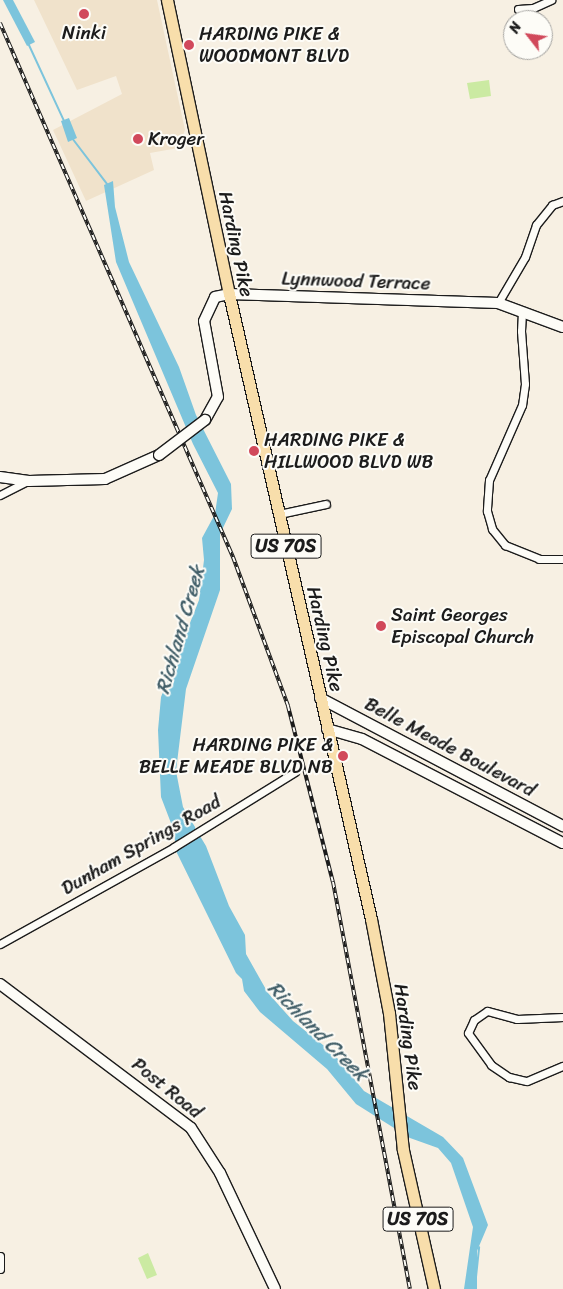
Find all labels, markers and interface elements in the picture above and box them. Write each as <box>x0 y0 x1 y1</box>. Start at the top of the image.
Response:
marker: Ninki <box>78 8 90 20</box>
north arrow <box>503 10 553 60</box>
text: N <box>502 17 529 38</box>
place label: Ninki <box>62 22 106 44</box>
place label: HARDING PIKE & WOODMONT BLVD <box>199 23 349 67</box>
marker: HARDING PIKE & WOODMONT BLVD <box>183 39 195 51</box>
place label: Kroger <box>148 128 204 150</box>
marker: Kroger <box>132 133 144 145</box>
street label: Harding Pike <box>214 189 258 299</box>
street label: Lynnwood Terrace <box>281 267 431 295</box>
place label: HARDING PIKE & HILLWOOD BLVD WB <box>264 429 433 473</box>
marker: HARDING PIKE & HILLWOOD BLVD WB <box>248 445 260 457</box>
road number: US 70S <box>250 530 322 562</box>
water label: Richland Creek <box>150 563 210 697</box>
street label: Harding Pike <box>302 584 348 694</box>
place label: Saint Georges Episcopal Church <box>391 604 534 648</box>
marker: Saint Georges Episcopal Church <box>375 620 387 632</box>
street label: Belle Meade Boulevard <box>361 693 539 801</box>
place label: HARDING PIKE & BELLE MEADE BLVD NB <box>139 734 333 778</box>
marker: HARDING PIKE & BELLE MEADE BLVD NB <box>337 750 349 762</box>
street label: Dunham Springs Road <box>57 790 225 900</box>
water label: Richland Creek <box>263 976 373 1086</box>
street label: Harding Pike <box>389 982 427 1092</box>
street label: Post Road <box>127 1053 207 1123</box>
road number: US 70S <box>382 1204 454 1234</box>

